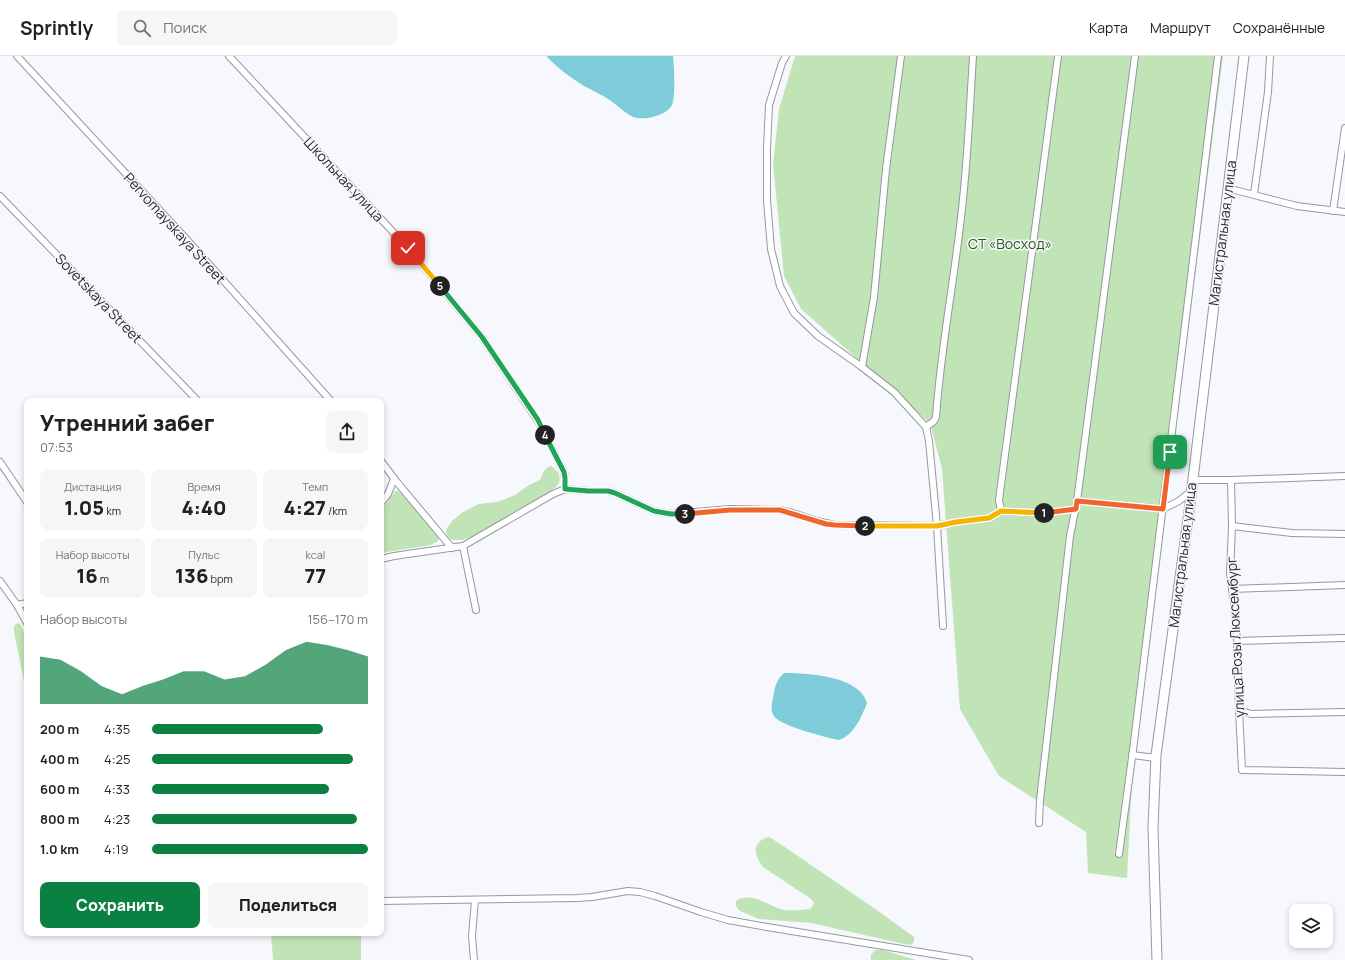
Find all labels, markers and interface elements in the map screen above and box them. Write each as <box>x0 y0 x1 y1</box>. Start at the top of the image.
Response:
search box <box>117 10 397 46</box>
text: Sprintly <box>20 15 93 41</box>
icon: search <box>131 17 153 39</box>
text: Поиск <box>163 17 207 38</box>
text: Карта <box>1089 18 1128 37</box>
text: Маршрут <box>1150 18 1211 37</box>
text: Сохранённые <box>1233 18 1325 37</box>
street label: Школьная улица <box>300 133 388 225</box>
street label: Магистральная улица <box>1204 159 1240 307</box>
street label: Pervomayskaya Street <box>120 168 230 288</box>
pin <box>391 231 425 265</box>
park label: СТ «Восход» <box>968 234 1052 253</box>
icon: check <box>397 237 419 259</box>
street label: Sovetskaya Street <box>51 249 147 347</box>
pin: 5 <box>430 276 450 296</box>
text: 5 <box>437 278 443 293</box>
text: Утренний забег <box>40 408 214 438</box>
button: share <box>326 411 368 453</box>
pin: 4 <box>535 425 555 445</box>
text: 4 <box>542 427 548 442</box>
pin <box>1153 435 1187 469</box>
text: 07:53 <box>40 438 73 456</box>
icon: arrive <box>1159 441 1181 463</box>
text: Дистанция <box>64 479 121 494</box>
text: Время <box>187 479 221 494</box>
text: Темп <box>302 479 328 494</box>
street label: Магистральная улица <box>1164 481 1200 629</box>
text: 1.05 <box>64 494 104 521</box>
text: 4:40 <box>181 494 227 521</box>
text: 4:27 <box>284 494 326 521</box>
text: km <box>104 503 121 518</box>
text: /km <box>326 503 347 518</box>
pin: 1 <box>1034 503 1054 523</box>
pin: 3 <box>675 504 695 524</box>
text: 1 <box>1042 505 1046 520</box>
text: 3 <box>682 506 688 521</box>
pin: 2 <box>855 516 875 536</box>
text: 2 <box>862 518 868 533</box>
text: Набор высоты <box>56 547 130 562</box>
text: Пульс <box>188 547 220 562</box>
text: kcal <box>305 547 325 562</box>
street label: улица Розы Люксембург <box>1221 555 1249 718</box>
text: 16 <box>76 562 98 589</box>
text: 136 <box>175 562 208 589</box>
text: 77 <box>304 562 326 589</box>
text: m <box>98 571 109 586</box>
text: bpm <box>208 571 233 586</box>
text: Набор высоты <box>40 610 127 628</box>
text: 156–170 m <box>307 610 368 628</box>
text: 200 m <box>40 720 79 738</box>
text: 4:35 <box>104 720 130 738</box>
text: 400 m <box>40 750 79 768</box>
text: 4:25 <box>104 750 130 768</box>
text: 600 m <box>40 780 79 798</box>
text: 4:33 <box>104 780 130 798</box>
text: 800 m <box>40 810 79 828</box>
text: 4:23 <box>104 810 130 828</box>
text: 1.0 km <box>40 840 79 858</box>
text: 4:19 <box>104 840 129 858</box>
button: Сохранить <box>40 882 200 928</box>
button: Поделиться <box>208 882 368 928</box>
map controls <box>1289 904 1333 948</box>
button: layers <box>1289 904 1333 948</box>

